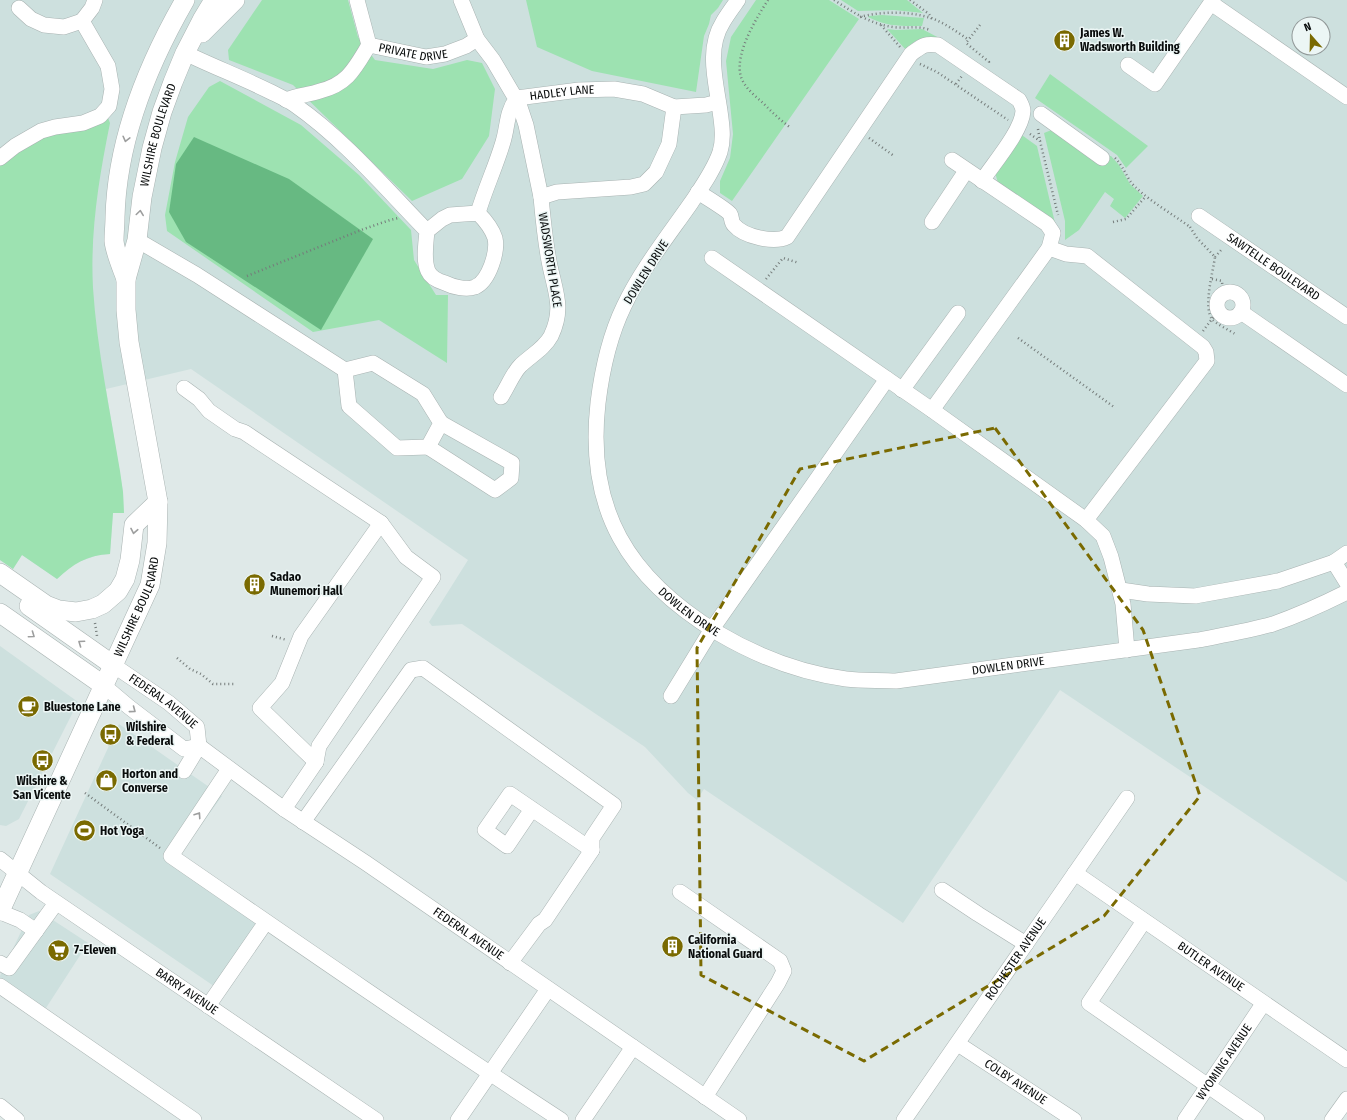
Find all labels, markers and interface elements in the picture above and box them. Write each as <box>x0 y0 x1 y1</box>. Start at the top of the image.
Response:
north arrow <box>1291 16 1331 56</box>
text: N <box>1302 20 1313 34</box>
place label: James W. Wadsworth Building <box>1079 26 1180 54</box>
building icon: James W. Wadsworth Building <box>1051 27 1077 53</box>
street label: PRIVATE DRIVE <box>377 40 449 64</box>
street label: WILSHIRE BOULEVARD <box>137 81 179 188</box>
street label: HADLEY LANE <box>529 83 595 103</box>
one-way arrow <box>123 135 131 142</box>
one-way arrow <box>135 210 144 216</box>
street label: WADSWORTH PLACE <box>536 211 564 309</box>
street label: SAWTELLE BOULEVARD <box>1224 230 1323 303</box>
street label: DOWLEN DRIVE <box>621 237 671 307</box>
one-way arrow <box>130 527 138 534</box>
street label: WILSHIRE BOULEVARD <box>111 556 162 659</box>
place label: Sadao Munemori Hall <box>270 570 343 598</box>
building icon: Sadao Munemori Hall <box>241 571 267 597</box>
street label: DOWLEN DRIVE <box>655 584 723 639</box>
one-way arrow <box>28 630 35 638</box>
one-way arrow <box>79 641 86 648</box>
street label: DOWLEN DRIVE <box>971 654 1046 678</box>
street label: FEDERAL AVENUE <box>126 671 201 732</box>
cafe icon: Bluestone Lane <box>15 694 41 720</box>
place label: Bluestone Lane <box>44 700 121 714</box>
one-way arrow <box>129 705 136 712</box>
place label: Wilshire & Federal <box>126 720 174 748</box>
bus stop icon: Wilshire & Federal <box>98 721 124 747</box>
bus stop icon: Wilshire & San Vicente <box>29 747 55 773</box>
place label: Horton and Converse <box>122 767 178 795</box>
shop icon: Horton and Converse <box>93 768 119 794</box>
place label: Wilshire & San Vicente <box>13 774 71 802</box>
one-way arrow <box>193 812 200 819</box>
sports icon: Hot Yoga <box>72 818 98 844</box>
place label: Hot Yoga <box>100 824 144 838</box>
street label: FEDERAL AVENUE <box>431 904 507 963</box>
street label: ROCHESTER AVENUE <box>982 915 1049 1003</box>
place label: California National Guard <box>688 933 763 961</box>
building icon: California National Guard <box>659 934 685 960</box>
supermarket icon: 7-Eleven <box>45 937 71 963</box>
street label: BUTLER AVENUE <box>1175 939 1247 994</box>
place label: 7-Eleven <box>74 943 116 957</box>
street label: BARRY AVENUE <box>153 965 221 1018</box>
street label: WYOMING AVENUE <box>1194 1021 1255 1103</box>
street label: COLBY AVENUE <box>982 1056 1050 1108</box>

